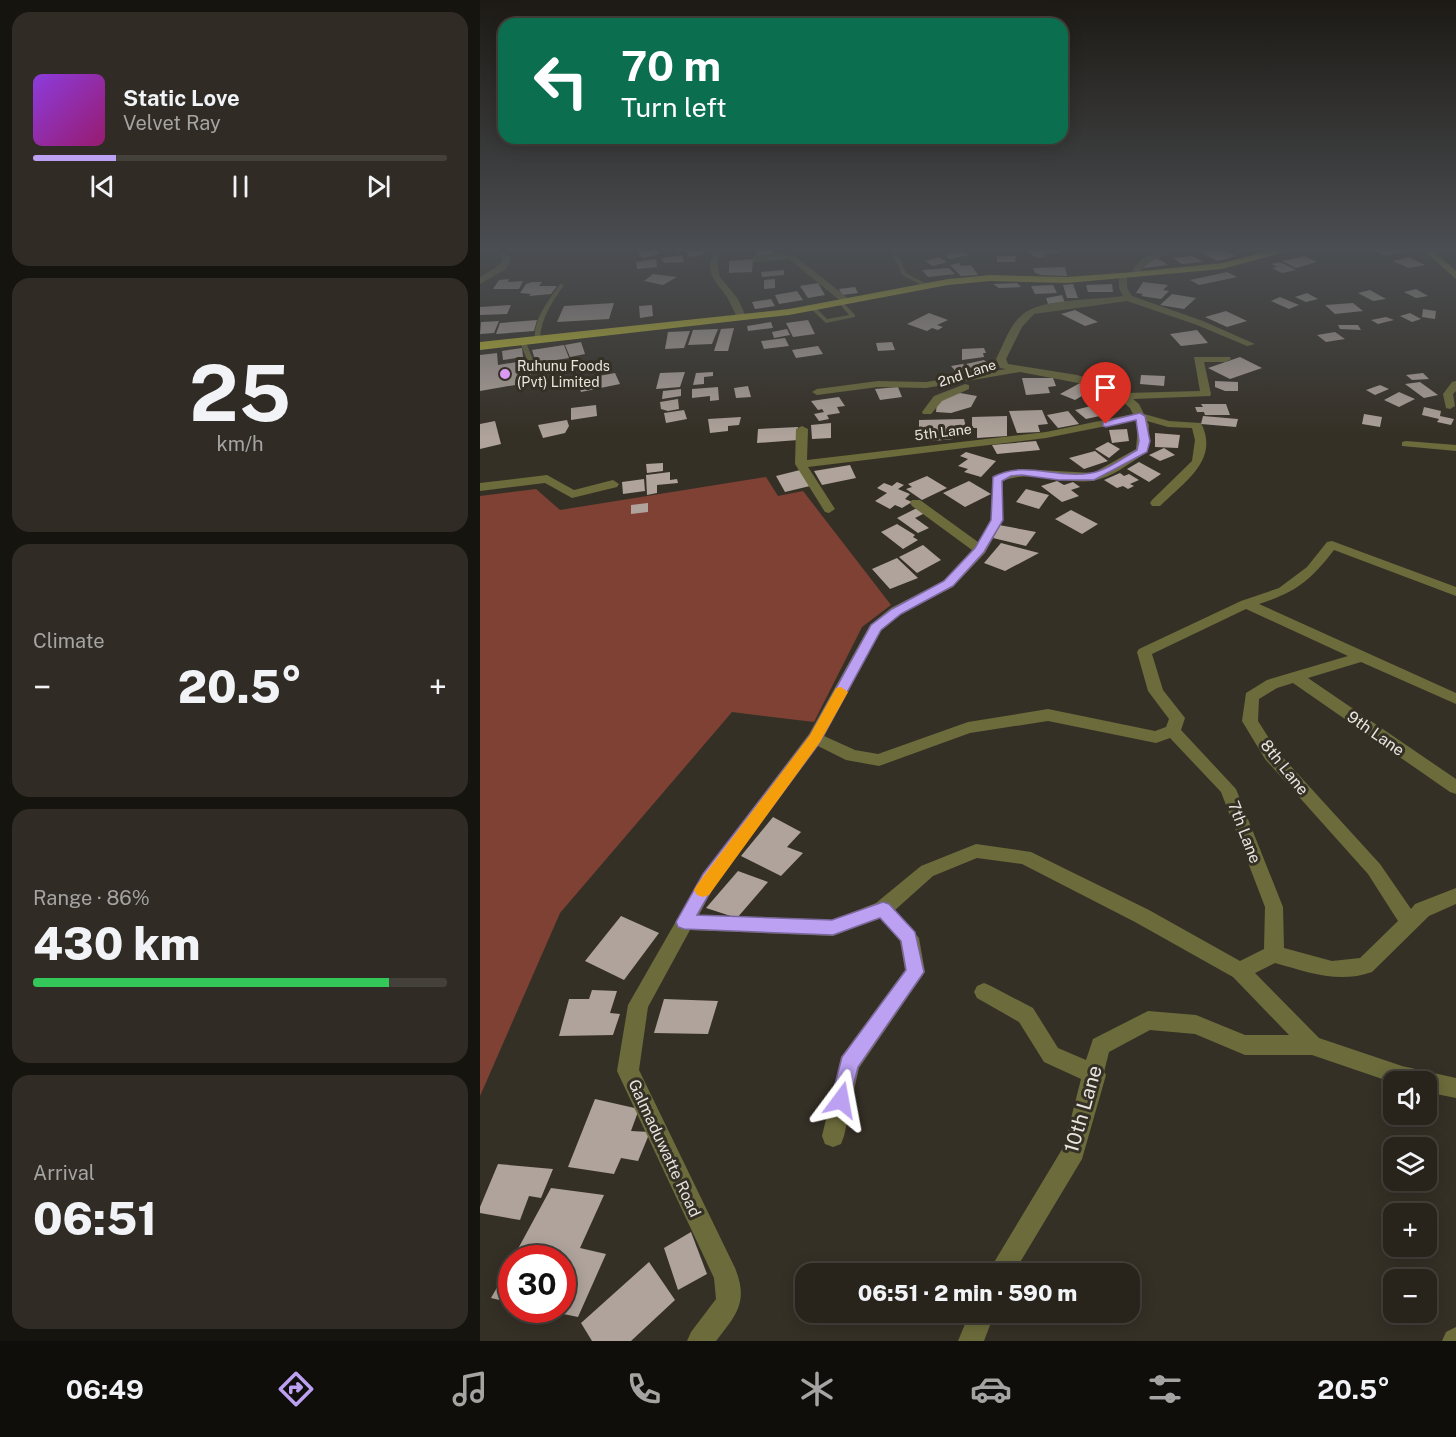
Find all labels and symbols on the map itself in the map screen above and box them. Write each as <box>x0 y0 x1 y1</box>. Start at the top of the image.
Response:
street label: 2nd Lane <box>936 356 998 390</box>
place label: Ruhunu Foods (Pvt) Limited <box>517 358 610 390</box>
pin <box>1080 362 1131 424</box>
marker: Ruhunu Foods (Pvt) Limited <box>498 367 512 381</box>
street label: 5th Lane <box>913 421 973 443</box>
street label: 9th Lane <box>1343 707 1408 760</box>
street label: 8th Lane <box>1257 736 1313 799</box>
street label: 7th Lane <box>1224 798 1265 866</box>
street label: 10th Lane <box>1059 1063 1107 1155</box>
position arrow <box>809 1068 873 1132</box>
street label: Galmaduwatte Road <box>624 1076 705 1220</box>
speed limit sign: 30 <box>498 1245 576 1323</box>

